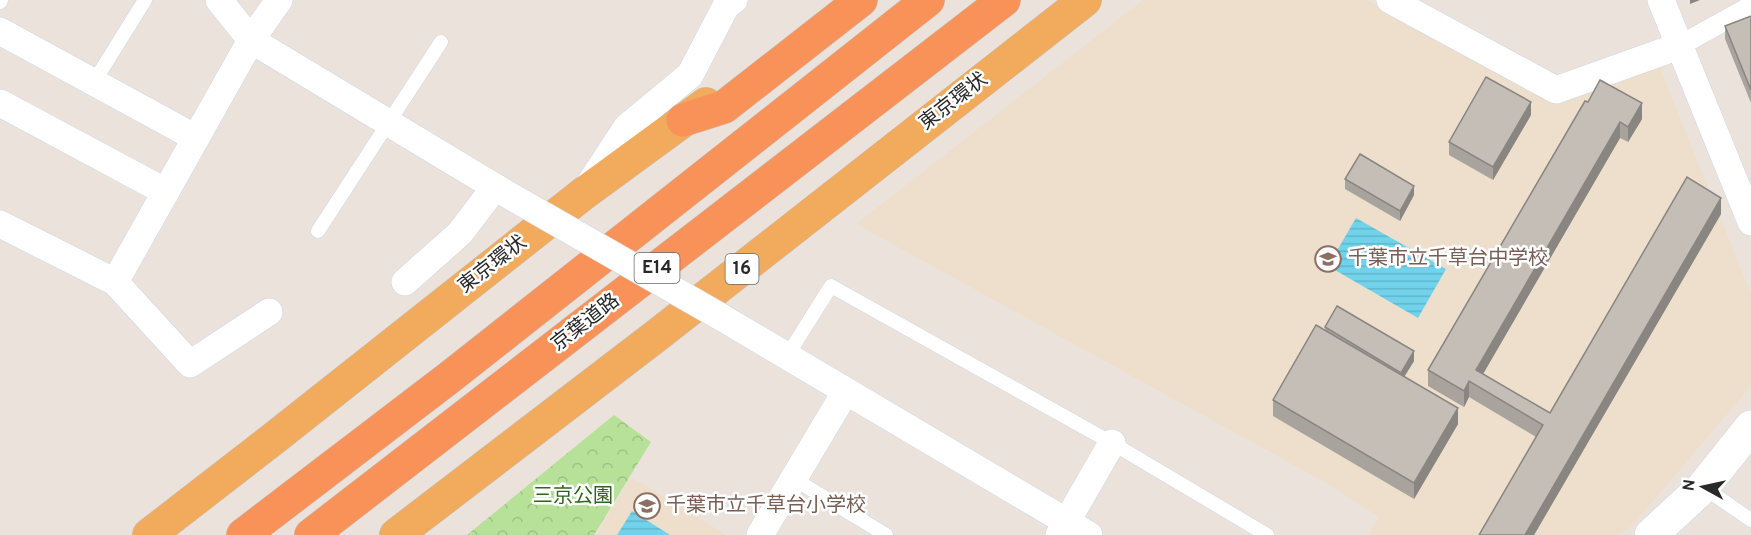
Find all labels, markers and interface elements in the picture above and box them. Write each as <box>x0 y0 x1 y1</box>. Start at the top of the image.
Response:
street label: 東京環状 <box>914 67 994 137</box>
street label: 東京環状 <box>453 230 533 300</box>
school or university icon: 千葉市立千草台中学校 <box>1313 244 1343 274</box>
place label: 千葉市立千草台中学校 <box>1348 246 1548 272</box>
road number: E14 <box>634 253 680 283</box>
road number: 16 <box>726 254 758 284</box>
street label: 京葉道路 <box>546 288 626 358</box>
north arrow <box>1673 457 1733 517</box>
text: N <box>1679 478 1701 492</box>
park label: 三京公園 <box>533 484 613 510</box>
school or university icon: 千葉市立千草台小学校 <box>632 491 662 521</box>
place label: 千葉市立千草台小学校 <box>666 493 866 519</box>

